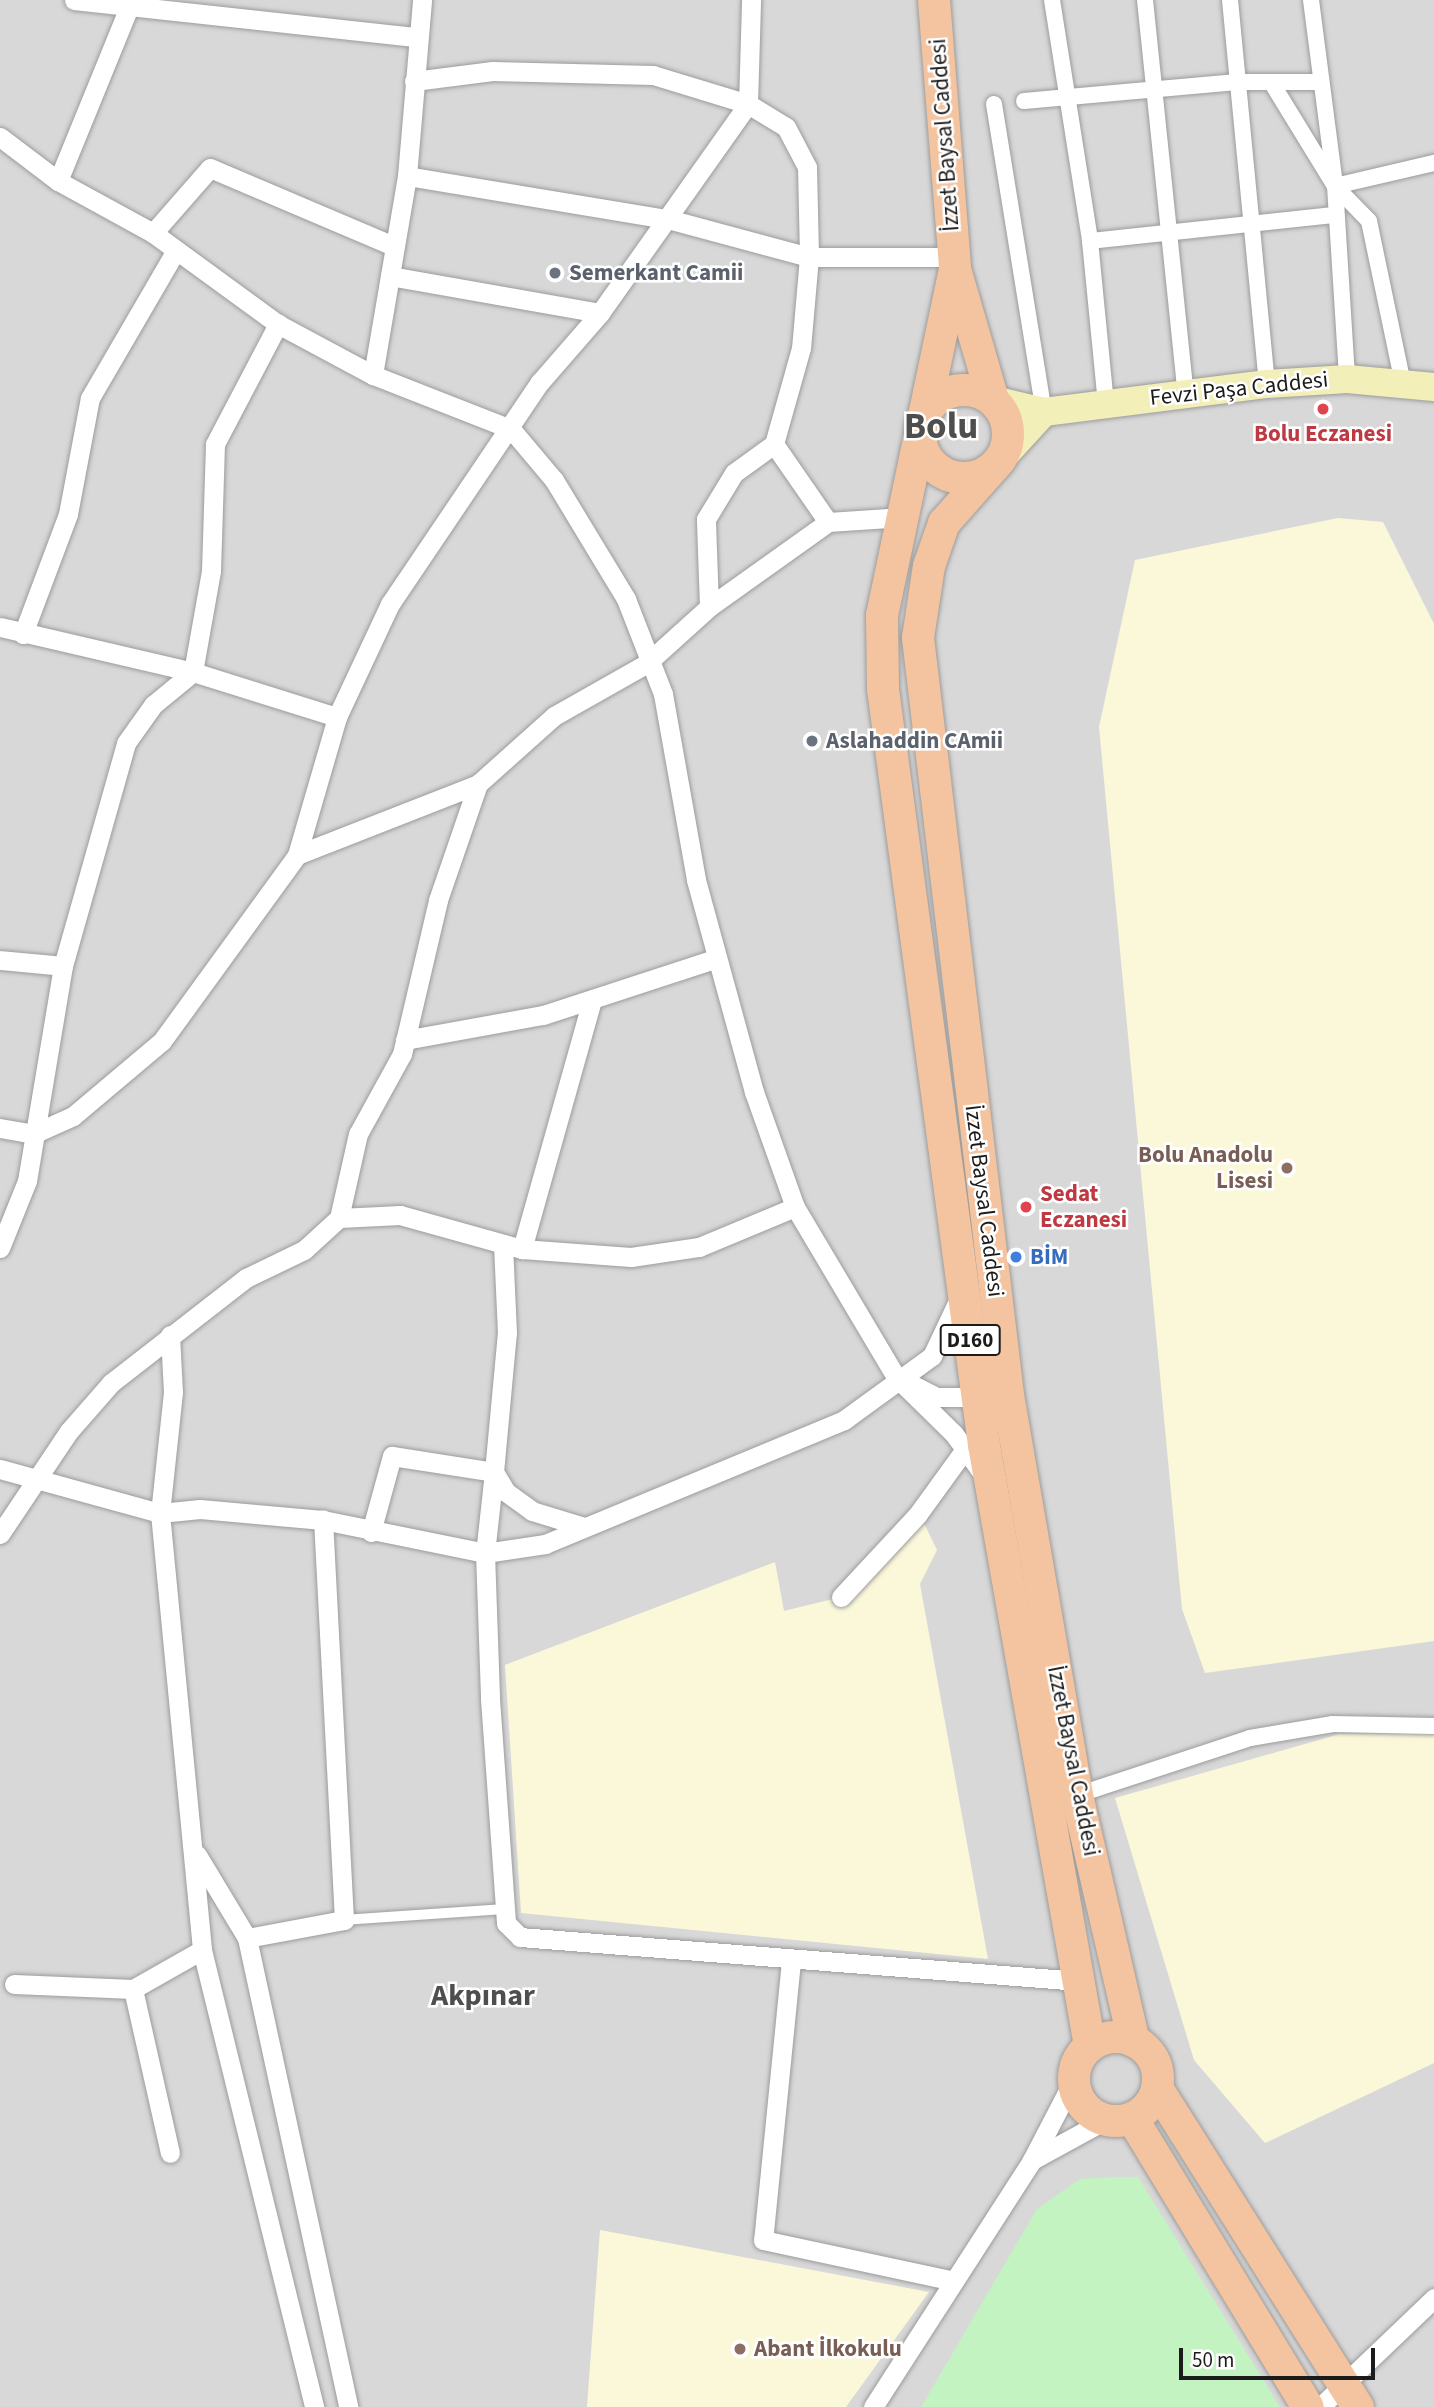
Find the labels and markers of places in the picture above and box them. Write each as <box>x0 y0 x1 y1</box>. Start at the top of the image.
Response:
place label: Semerkant Camii <box>569 259 743 287</box>
marker: Semerkant Camii <box>547 265 563 281</box>
marker: Bolu Eczanesi <box>1315 401 1331 417</box>
place label: Bolu Eczanesi <box>1254 420 1392 448</box>
place label: Aslahaddin CAmii <box>826 727 1003 755</box>
marker: Aslahaddin CAmii <box>804 733 820 749</box>
place label: Bolu Anadolu Lisesi <box>1138 1141 1273 1195</box>
marker: Bolu Anadolu Lisesi <box>1279 1160 1295 1176</box>
place label: Sedat Eczanesi <box>1040 1180 1127 1234</box>
marker: Sedat Eczanesi <box>1018 1199 1034 1215</box>
place label: BİM <box>1030 1243 1068 1271</box>
marker: BİM <box>1008 1249 1024 1265</box>
place label: Abant İlkokulu <box>754 2335 902 2363</box>
marker: Abant İlkokulu <box>732 2341 748 2357</box>

